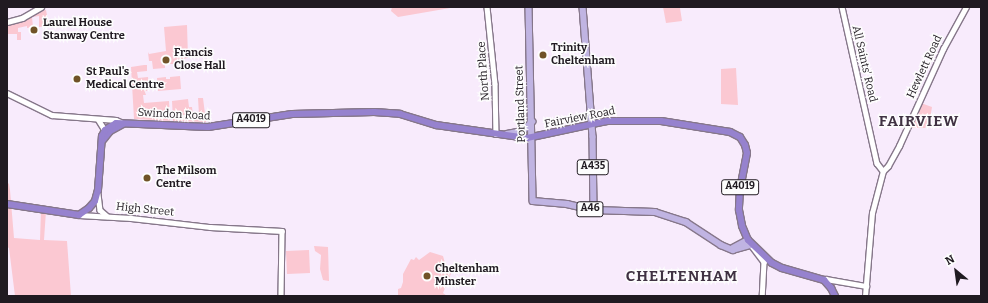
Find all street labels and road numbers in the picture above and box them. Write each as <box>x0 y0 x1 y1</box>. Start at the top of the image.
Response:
street label: All Saints' Road <box>849 24 879 104</box>
street label: Hewlett Road <box>905 33 945 101</box>
street label: North Place <box>475 41 493 101</box>
street label: Portland Street <box>513 65 529 143</box>
street label: Fairview Road <box>544 105 616 131</box>
street label: Swindon Road <box>137 106 211 124</box>
road number: A4019 <box>232 112 270 128</box>
road number: A435 <box>576 159 610 175</box>
road number: A4019 <box>721 179 759 195</box>
street label: High Street <box>115 200 175 220</box>
road number: A46 <box>576 201 604 217</box>

